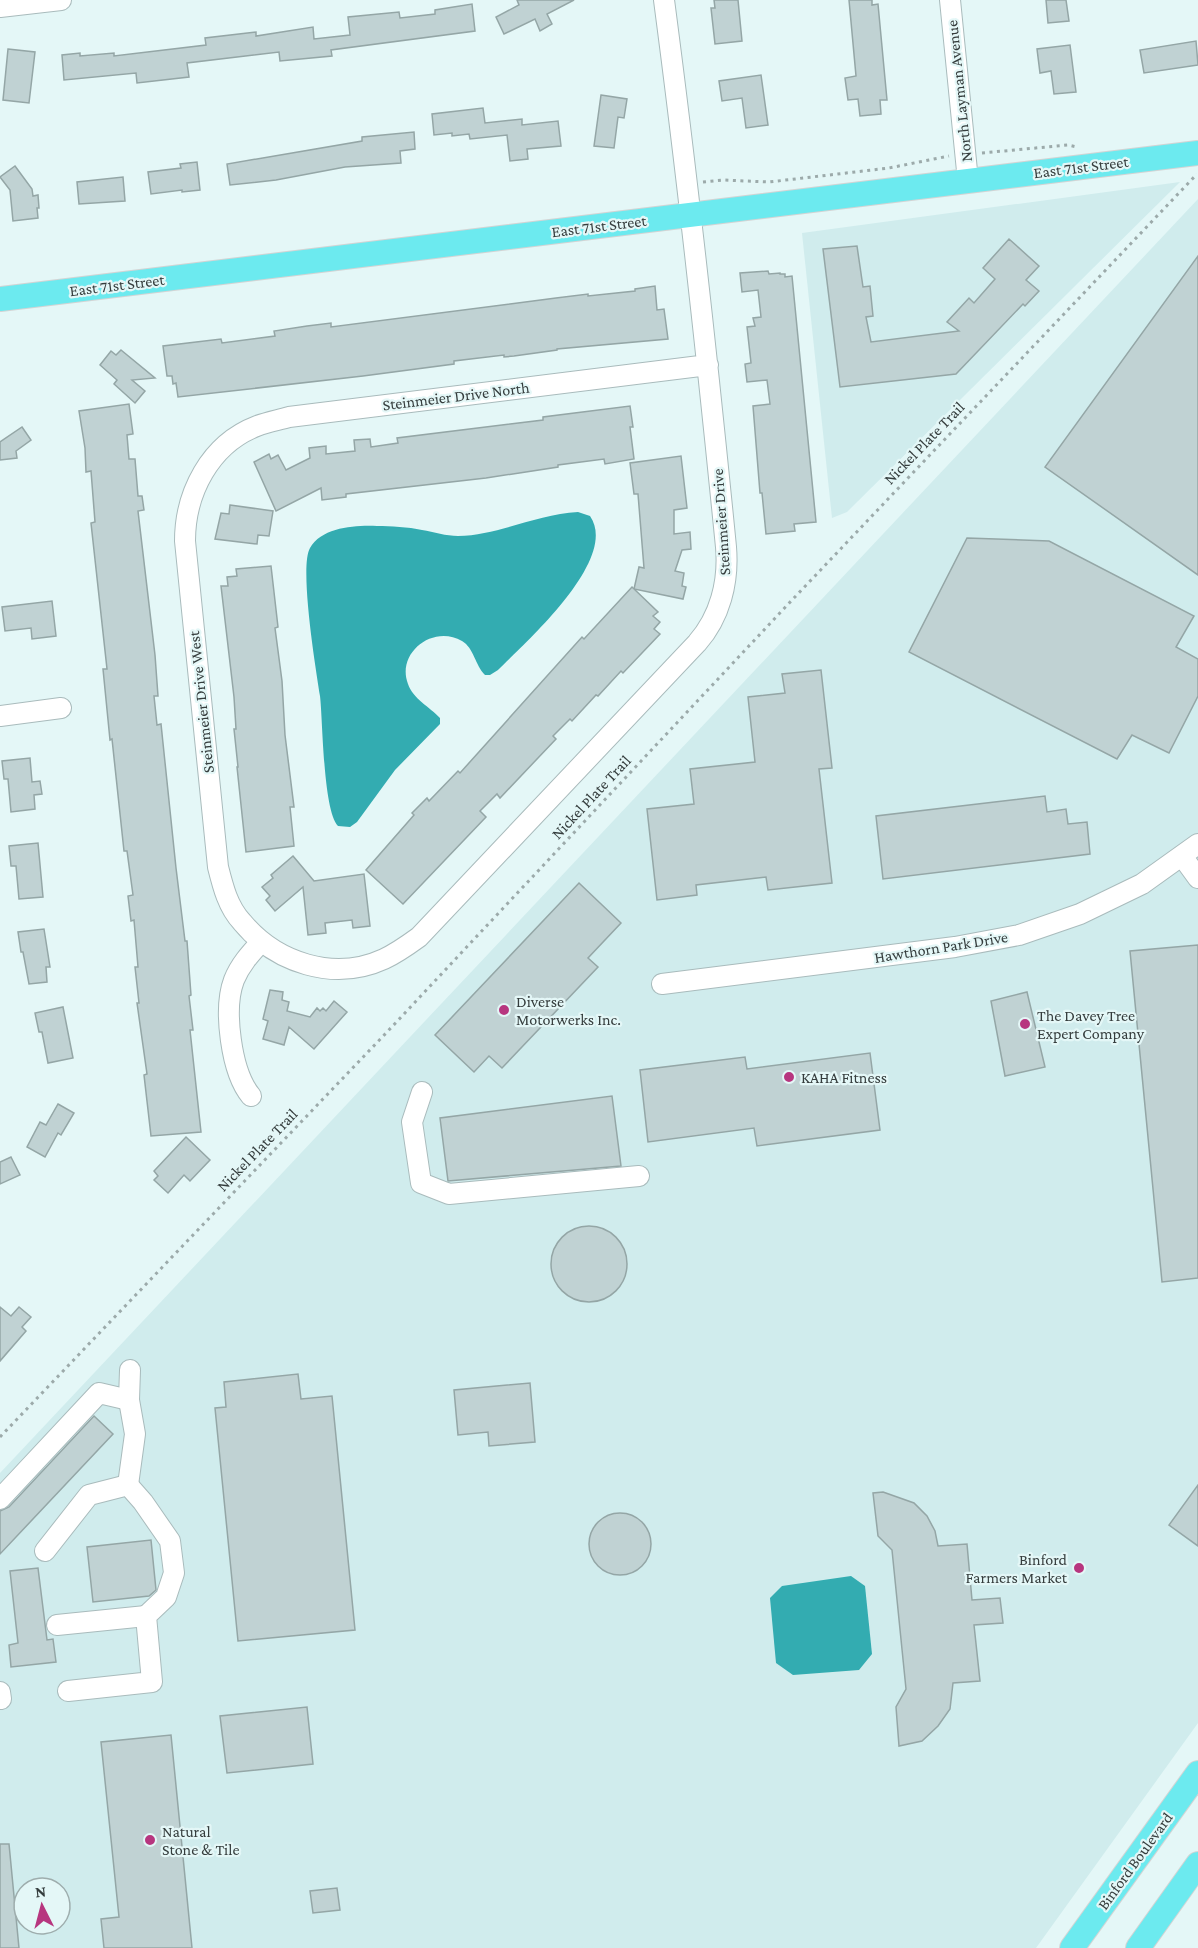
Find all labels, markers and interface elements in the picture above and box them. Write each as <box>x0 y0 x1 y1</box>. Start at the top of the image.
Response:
street label: North Layman Avenue <box>943 19 976 163</box>
street label: East 71st Street <box>1033 153 1130 181</box>
street label: East 71st Street <box>551 212 648 240</box>
street label: East 71st Street <box>69 271 166 299</box>
street label: Steinmeier Drive North <box>382 378 531 413</box>
street label: Nickel Plate Trail <box>880 398 968 488</box>
street label: Steinmeier Drive <box>709 468 733 576</box>
street label: Steinmeier Drive West <box>185 629 217 774</box>
street label: Nickel Plate Trail <box>548 752 634 842</box>
street label: Hawthorn Park Drive <box>873 928 1009 966</box>
place label: Diverse Motorwerks Inc. <box>516 993 621 1028</box>
marker: Diverse Motorwerks Inc. <box>497 1003 511 1017</box>
place label: The Davey Tree Expert Company <box>1037 1007 1145 1043</box>
marker: The Davey Tree Expert Company <box>1018 1017 1032 1031</box>
place label: KAHA Fitness <box>801 1069 887 1086</box>
marker: KAHA Fitness <box>782 1070 796 1084</box>
street label: Nickel Plate Trail <box>213 1105 301 1195</box>
place label: Binford Farmers Market <box>966 1551 1068 1586</box>
marker: Binford Farmers Market <box>1072 1561 1086 1575</box>
street label: Binford Boulevard <box>1094 1809 1176 1913</box>
place label: Natural Stone & Tile <box>162 1823 240 1858</box>
marker: Natural Stone & Tile <box>143 1833 157 1847</box>
north arrow <box>12 1876 72 1936</box>
text: N <box>34 1883 47 1901</box>

